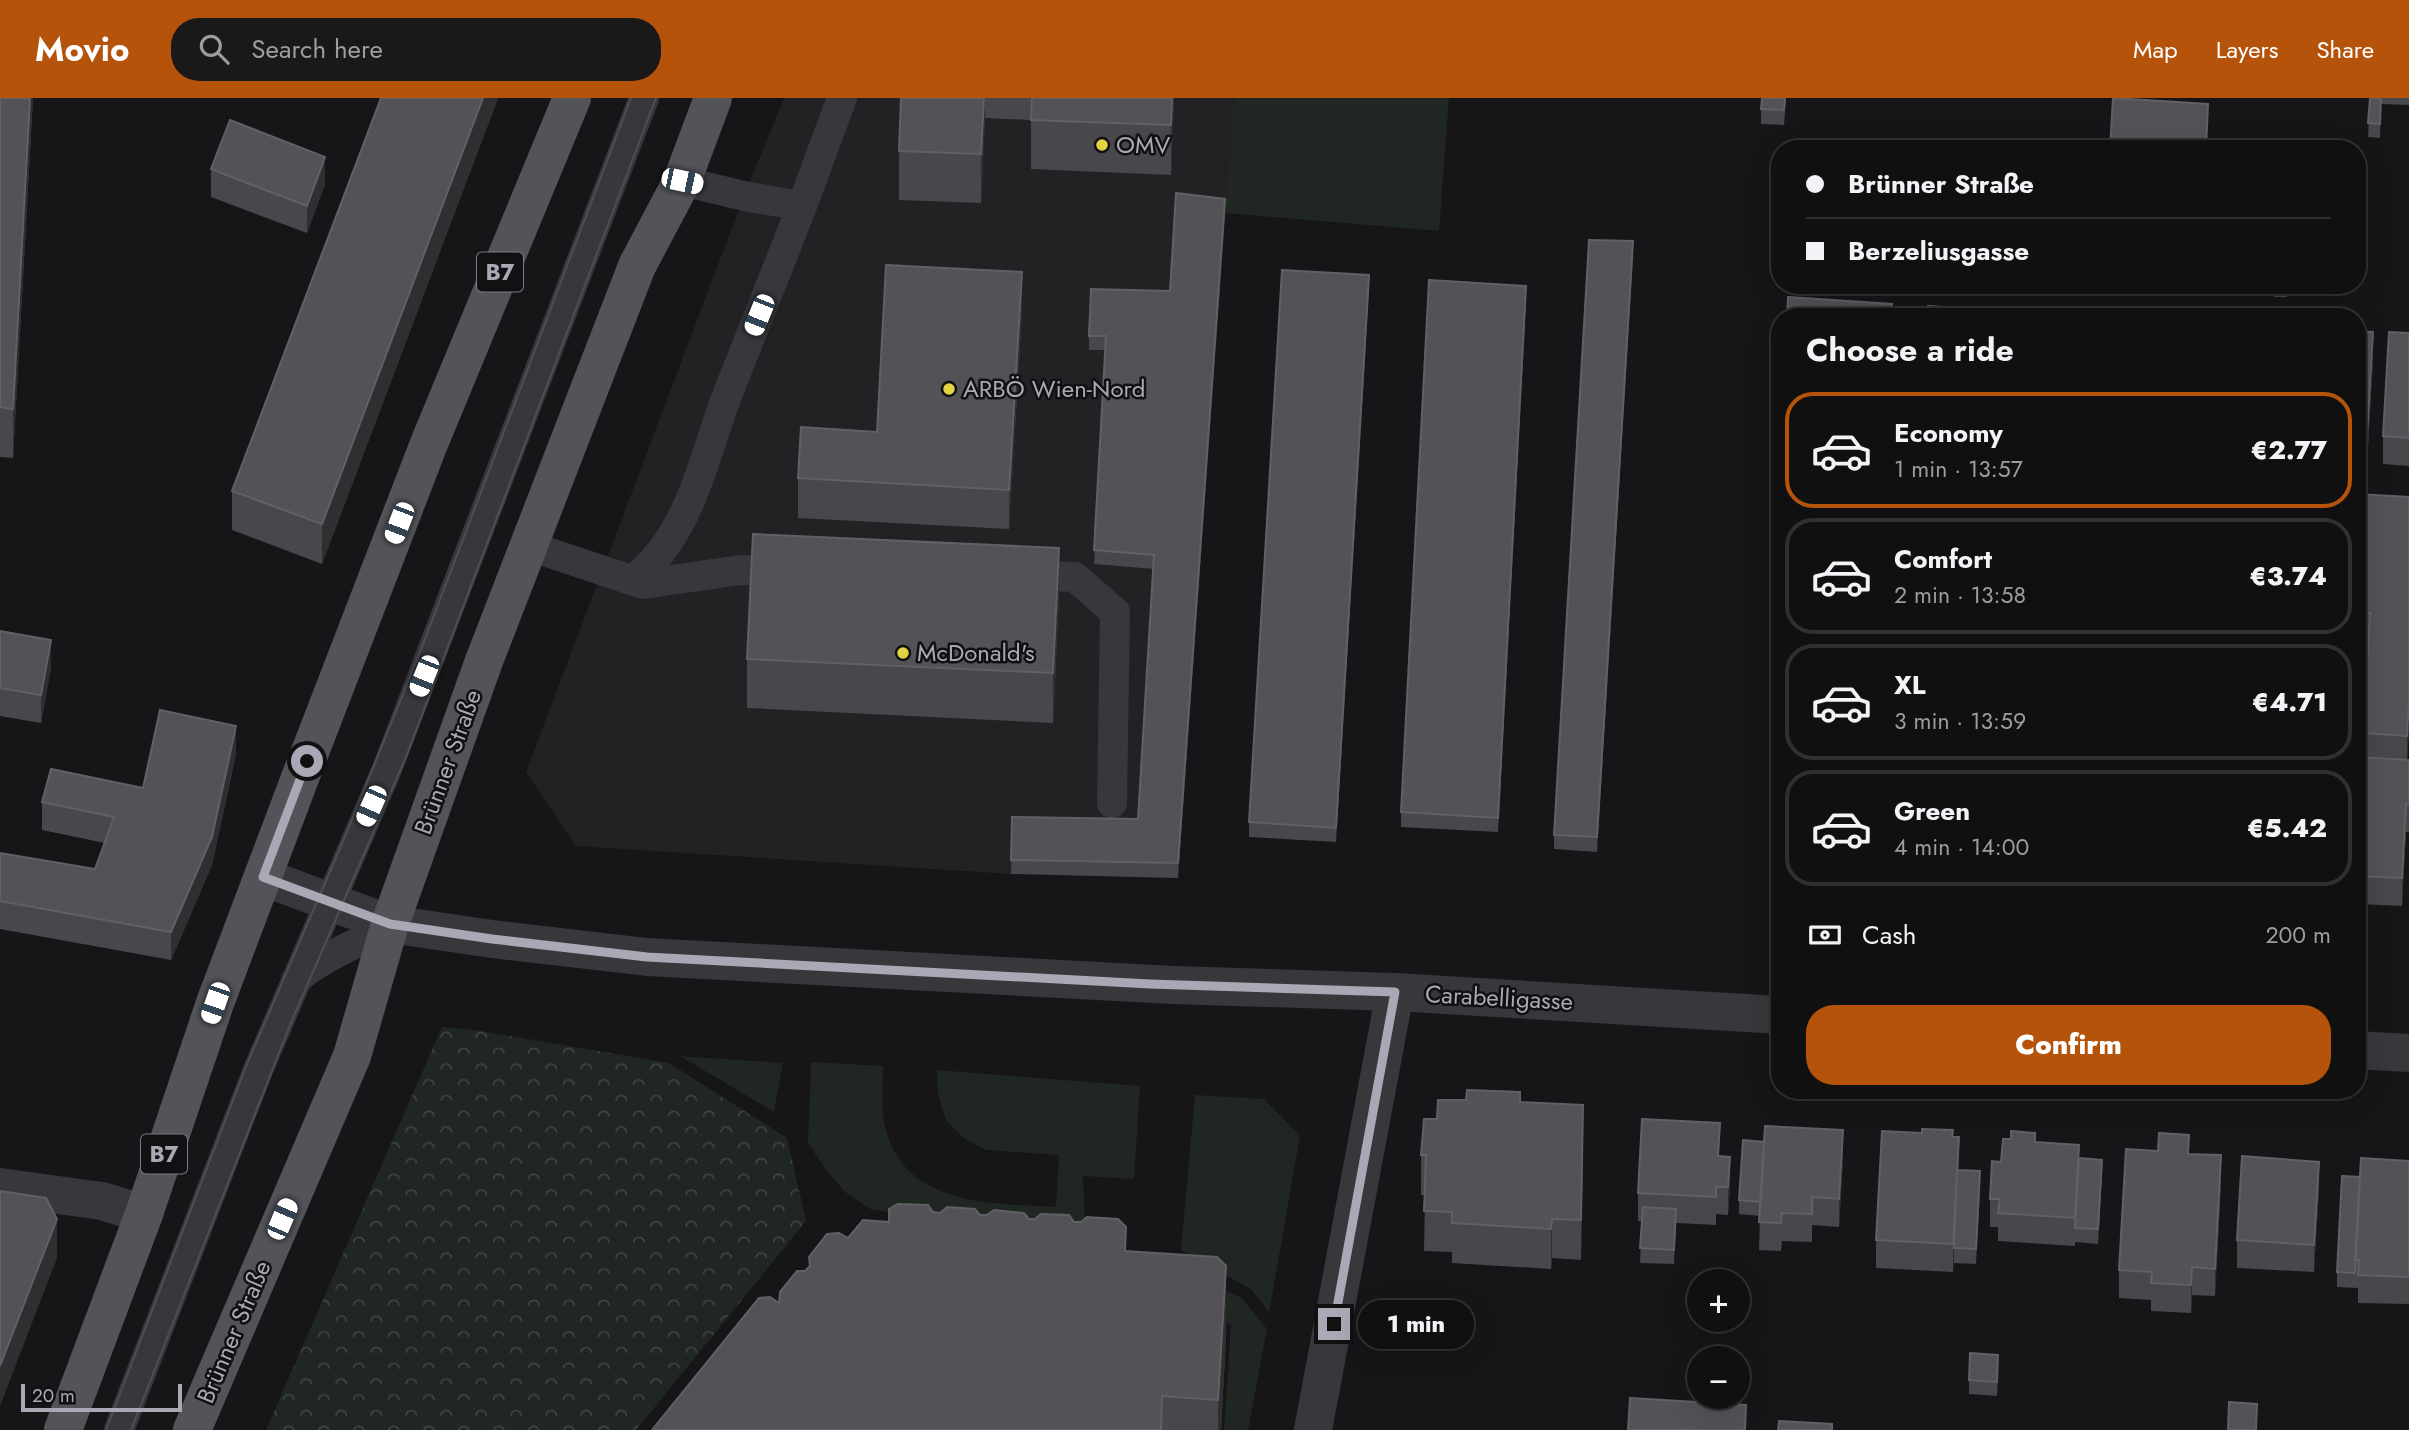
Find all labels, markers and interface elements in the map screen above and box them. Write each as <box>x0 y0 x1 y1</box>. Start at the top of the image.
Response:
search box <box>171 18 661 81</box>
text: Movio <box>35 26 129 73</box>
icon: search <box>195 30 233 68</box>
text: Search here <box>251 30 383 68</box>
text: Map <box>2133 32 2178 67</box>
text: Layers <box>2216 32 2278 67</box>
text: Share <box>2316 32 2374 67</box>
place label: OMV <box>1116 127 1170 162</box>
marker: OMV <box>1094 137 1110 153</box>
text: Brünner Straße <box>1848 165 2034 203</box>
car <box>660 166 705 196</box>
text: Berzeliusgasse <box>1848 232 2029 270</box>
road number: B7 <box>477 252 523 292</box>
car <box>742 292 777 338</box>
text: Choose a ride <box>1806 327 2014 373</box>
place label: ARBÖ Wien-Nord <box>963 371 1145 406</box>
marker: ARBÖ Wien-Nord <box>941 381 957 397</box>
text: Economy <box>1894 414 2003 452</box>
icon: car <box>1810 419 1873 482</box>
text: €2.77 <box>2251 431 2327 469</box>
text: 1 min · 13:57 <box>1894 452 2023 486</box>
car <box>382 500 417 546</box>
text: Comfort <box>1894 540 1992 578</box>
icon: car <box>1810 545 1873 608</box>
text: €3.74 <box>2249 557 2327 595</box>
text: 2 min · 13:58 <box>1894 578 2026 612</box>
place label: McDonald's <box>917 635 1035 670</box>
marker: McDonald's <box>895 645 911 661</box>
car <box>407 653 442 699</box>
text: XL <box>1894 666 1926 704</box>
icon: car <box>1810 671 1873 734</box>
text: €4.71 <box>2252 683 2327 721</box>
street label: Brünner Straße <box>405 685 490 839</box>
text: 3 min · 13:59 <box>1894 704 2026 738</box>
route start <box>291 745 323 777</box>
car <box>353 783 390 829</box>
text: Green <box>1894 792 1970 830</box>
icon: car <box>1810 797 1873 860</box>
text: €5.42 <box>2247 809 2327 847</box>
text: 4 min · 14:00 <box>1894 830 2029 864</box>
icon: cash <box>1806 916 1844 954</box>
text: Cash <box>1862 916 1916 954</box>
text: 200 m <box>2265 918 2331 952</box>
street label: Carabelligasse <box>1424 976 1574 1019</box>
car <box>199 980 232 1026</box>
button: Confirm <box>1806 1005 2331 1085</box>
road number: B7 <box>141 1134 187 1174</box>
car <box>265 1196 300 1242</box>
street label: Brünner Straße <box>188 1255 279 1409</box>
map controls <box>1687 1269 1750 1409</box>
button: + <box>1687 1269 1750 1332</box>
callout: 1 min <box>1358 1300 1474 1348</box>
text: 1 min <box>1387 1307 1445 1341</box>
route end <box>1318 1308 1350 1340</box>
button: − <box>1687 1346 1750 1409</box>
scale bar <box>21 1381 182 1413</box>
text: 20 m <box>32 1382 75 1409</box>

